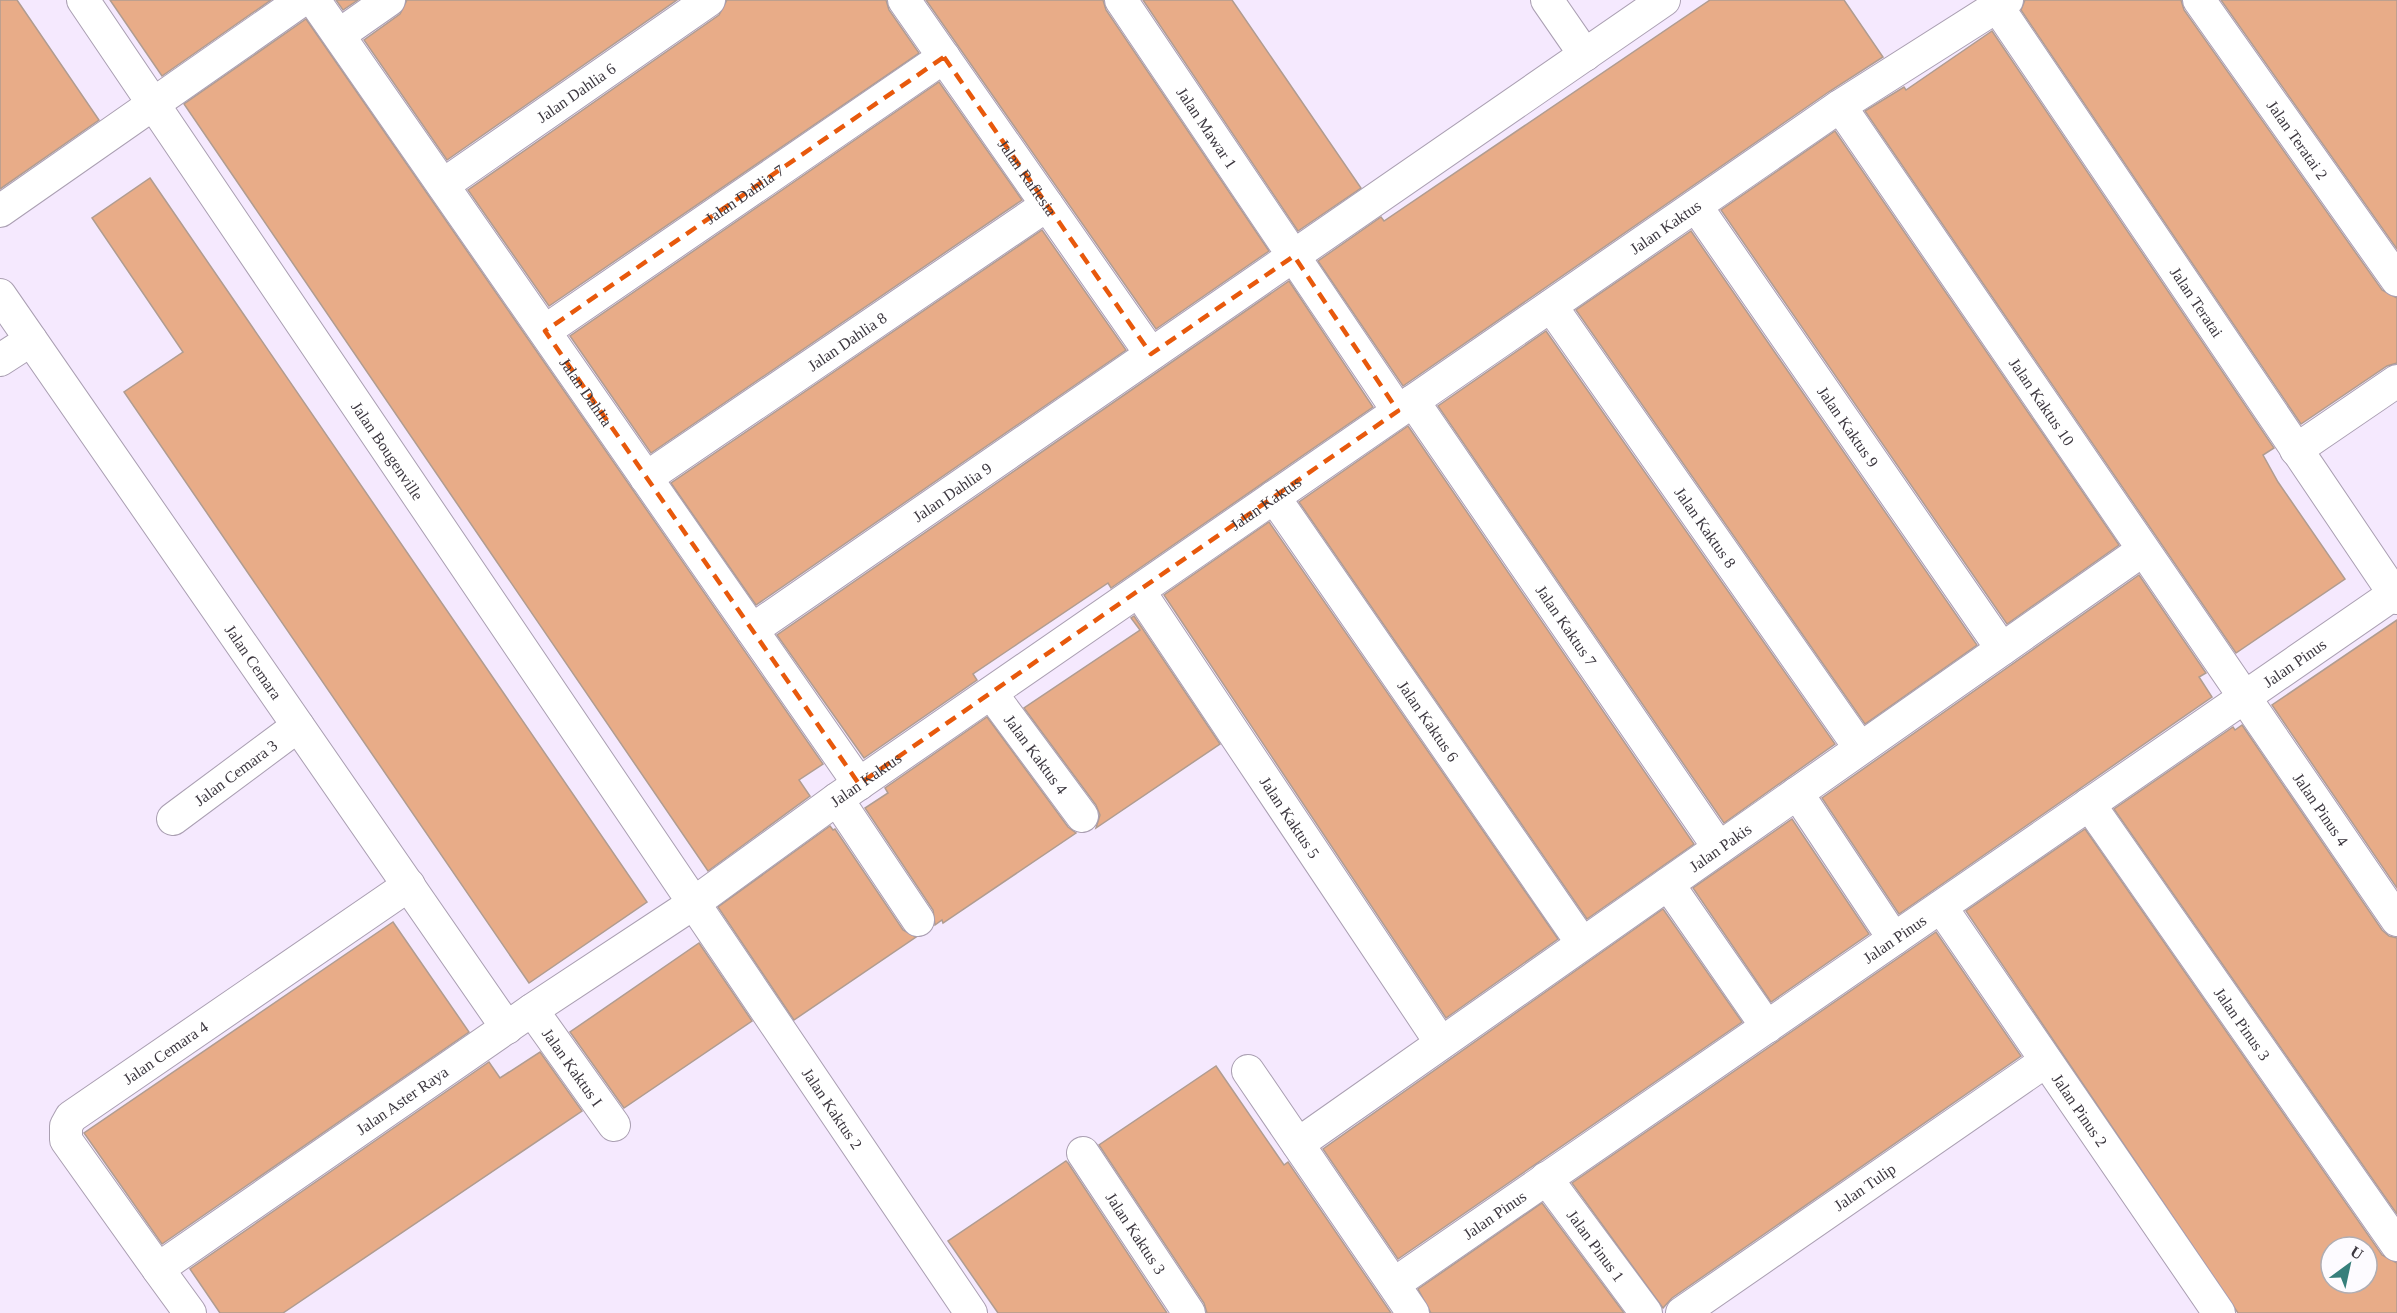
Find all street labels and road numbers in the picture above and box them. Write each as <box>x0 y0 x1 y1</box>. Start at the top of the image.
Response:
street label: Jalan Dahlia 6 <box>534 59 618 126</box>
street label: Jalan Mawar 1 <box>1174 84 1240 172</box>
street label: Jalan Teratai 2 <box>2264 97 2331 182</box>
street label: Jalan Raflesia <box>995 136 1060 219</box>
street label: Jalan Dahlia 7 <box>702 161 787 227</box>
street label: Jalan Kaktus <box>1627 196 1704 257</box>
street label: Jalan Teratai <box>2167 264 2227 341</box>
street label: Jalan Dahlia 8 <box>804 308 890 374</box>
street label: Jalan Dahlia <box>557 354 616 429</box>
street label: Jalan Kaktus 10 <box>2006 354 2078 448</box>
street label: Jalan Kaktus 9 <box>1815 383 1882 470</box>
street label: Jalan Bougenville <box>348 398 427 503</box>
street label: Jalan Dahlia 9 <box>909 459 994 525</box>
street label: Jalan Kaktus <box>1227 473 1304 533</box>
street label: Jalan Kaktus 8 <box>1672 484 1740 571</box>
street label: Jalan Kaktus 7 <box>1533 582 1600 669</box>
street label: Jalan Cemara <box>222 621 285 702</box>
street label: Jalan Pinus <box>2260 635 2329 690</box>
street label: Jalan Kaktus 6 <box>1395 677 1462 764</box>
street label: Jalan Kaktus 4 <box>1001 711 1071 797</box>
street label: Jalan Cemara 3 <box>191 736 280 809</box>
street label: Jalan Kaktus <box>827 749 904 810</box>
street label: Jalan Pinus 4 <box>2290 769 2352 849</box>
street label: Jalan Kaktus 5 <box>1257 773 1323 861</box>
street label: Jalan Pakis <box>1686 820 1754 875</box>
street label: Jalan Pinus <box>1860 911 1929 966</box>
street label: Jalan Pinus 3 <box>2211 984 2274 1063</box>
street label: Jalan Cemara 4 <box>120 1017 211 1087</box>
street label: Jalan Kaktus I <box>539 1025 606 1109</box>
street label: Jalan Aster Raya <box>353 1063 451 1138</box>
street label: Jalan Kaktus 2 <box>799 1065 866 1152</box>
street label: Jalan Pinus 2 <box>2049 1070 2111 1150</box>
street label: Jalan Tulip <box>1831 1160 1899 1214</box>
street label: Jalan Pinus <box>1460 1187 1529 1242</box>
street label: Jalan Kaktus 3 <box>1103 1189 1169 1277</box>
street label: Jalan Pinus 1 <box>1564 1206 1628 1285</box>

